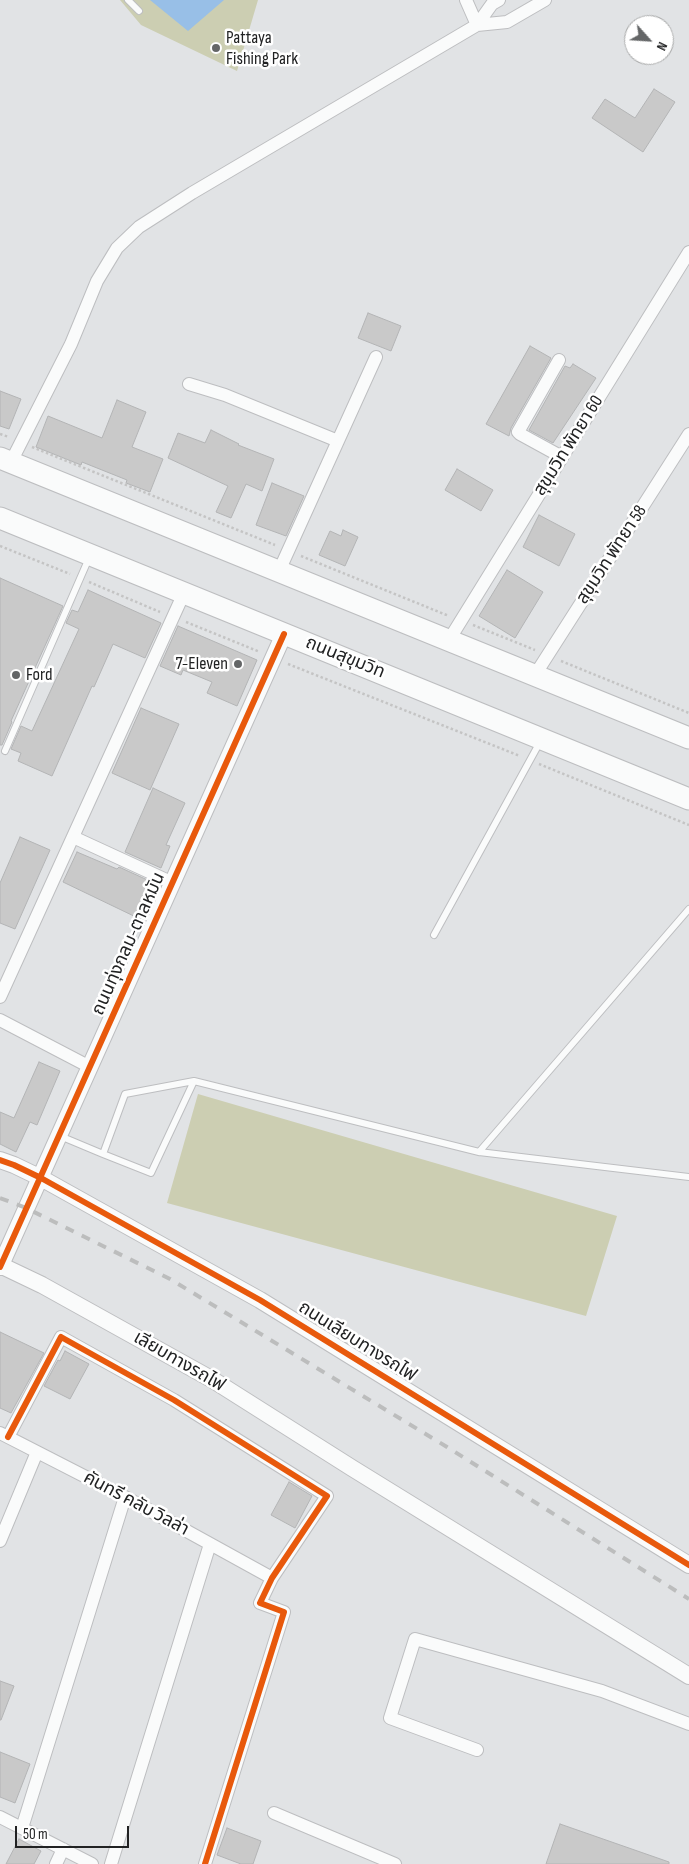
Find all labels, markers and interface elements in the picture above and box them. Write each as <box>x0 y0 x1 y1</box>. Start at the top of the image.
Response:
north arrow <box>624 15 674 65</box>
place label: Pattaya Fishing Park <box>226 27 298 70</box>
text: N <box>653 39 671 53</box>
marker: Pattaya Fishing Park <box>210 42 222 54</box>
street label: สุขุมวิท พัทยา 60 <box>530 392 608 500</box>
street label: สุขุมวิท พัทยา 58 <box>572 502 652 608</box>
street label: ถนนสุขุมวิท <box>302 632 388 684</box>
place label: 7-Eleven <box>175 653 228 675</box>
marker: 7-Eleven <box>232 658 244 670</box>
place label: Ford <box>26 664 52 686</box>
marker: Ford <box>10 669 22 681</box>
street label: ถนนทุ่งกลม-ตาลหมัน <box>88 869 170 1019</box>
street label: ถนนเลียบทางรถไฟ <box>294 1297 420 1387</box>
street label: เลียบทางรถไฟ <box>129 1327 229 1397</box>
street label: คันทรี คลับ วิลล่า <box>80 1467 192 1541</box>
scale bar <box>18 1816 131 1848</box>
text: 50 m <box>23 1825 48 1844</box>

